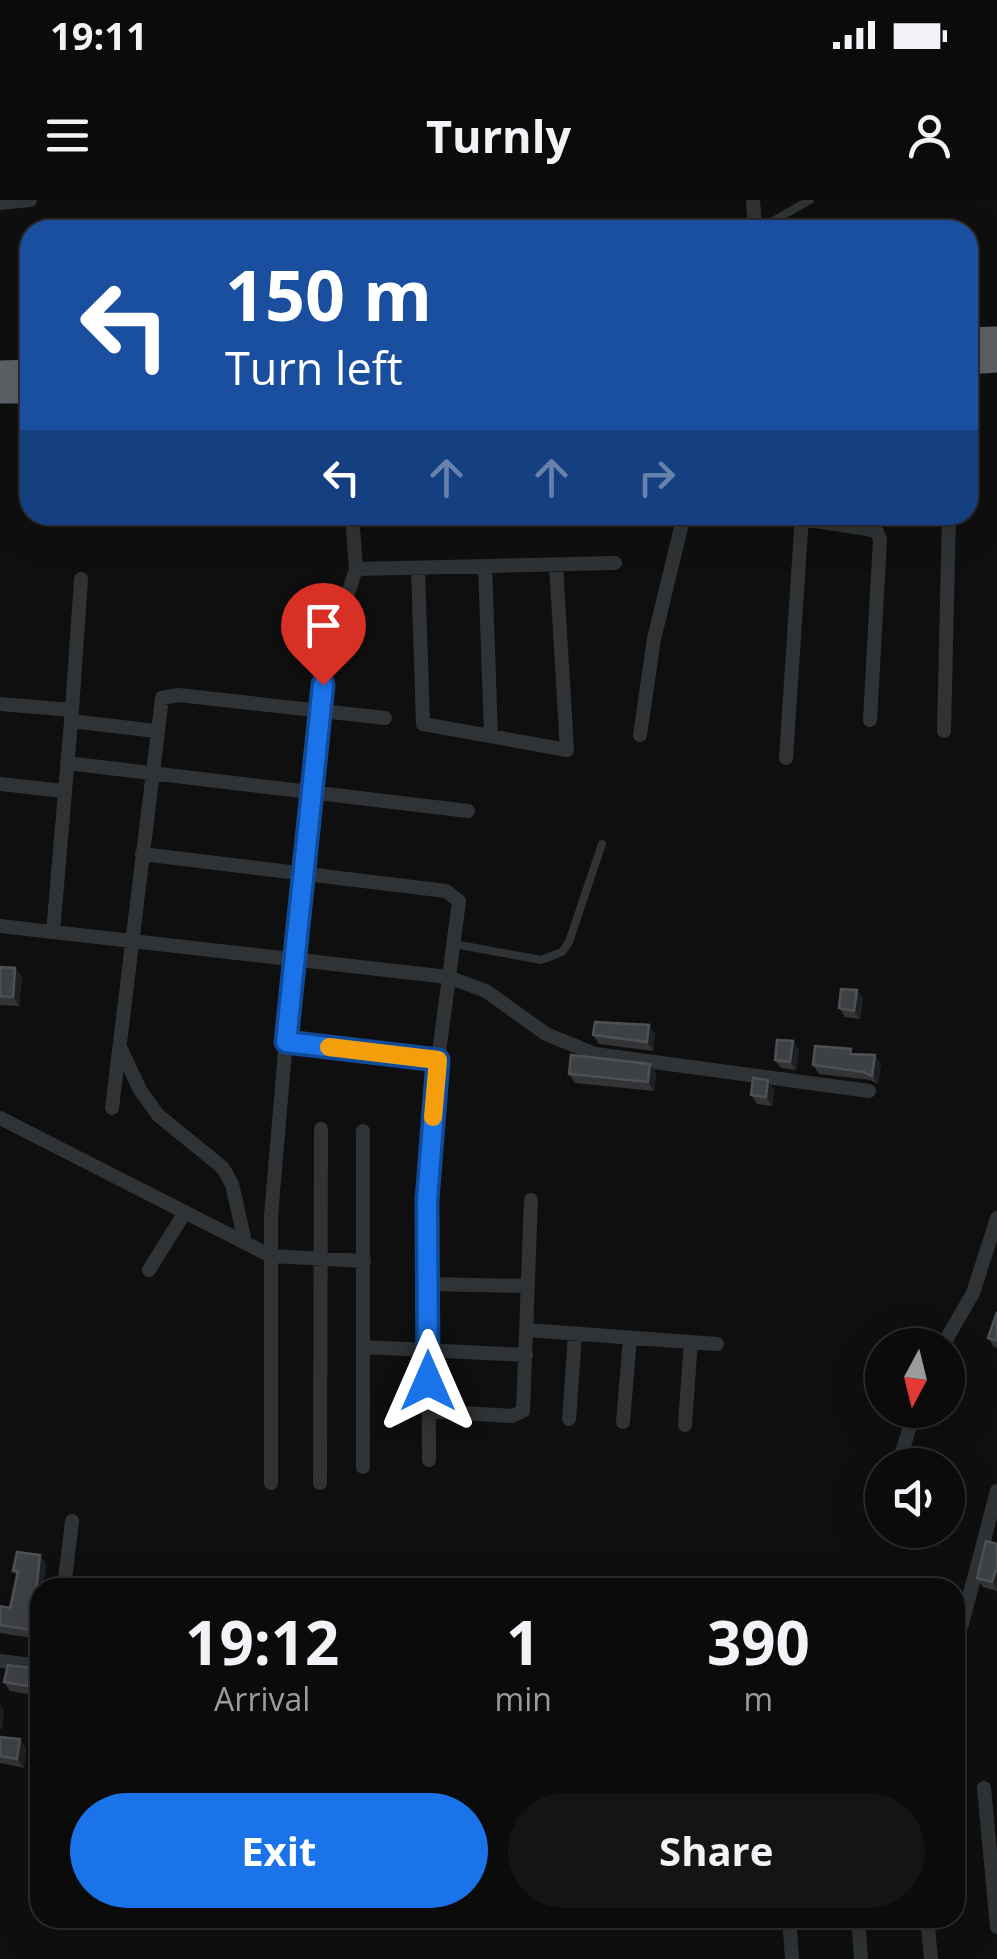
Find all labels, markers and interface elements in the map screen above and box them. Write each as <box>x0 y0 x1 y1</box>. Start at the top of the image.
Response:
text: 19:11 <box>50 9 148 61</box>
text: Turnly <box>426 105 571 166</box>
icon: menu <box>40 108 95 163</box>
icon: person <box>902 108 957 163</box>
text: 150 m <box>225 246 432 342</box>
icon: left <box>60 260 190 390</box>
text: Turn left <box>225 337 403 398</box>
icon: left <box>314 450 369 505</box>
icon: ahead <box>419 450 474 505</box>
icon: ahead <box>524 450 579 505</box>
icon: right <box>629 450 684 505</box>
pin <box>281 583 366 686</box>
icon: arrive <box>296 598 351 653</box>
north arrow <box>865 1328 965 1428</box>
map controls <box>865 1328 965 1548</box>
position arrow <box>376 1329 480 1433</box>
button: sound <box>865 1448 965 1548</box>
text: 19:12 <box>185 1601 339 1683</box>
text: 1 <box>506 1601 540 1683</box>
text: 390 <box>707 1601 810 1683</box>
text: Arrival <box>214 1677 310 1720</box>
text: min <box>495 1677 552 1720</box>
text: m <box>744 1677 773 1720</box>
button: Exit <box>70 1793 488 1908</box>
button: Share <box>508 1793 925 1908</box>

